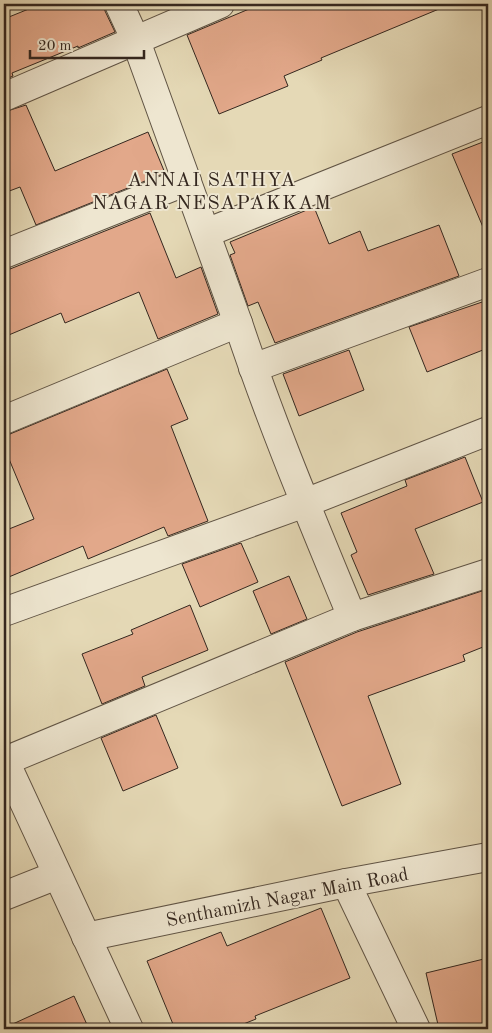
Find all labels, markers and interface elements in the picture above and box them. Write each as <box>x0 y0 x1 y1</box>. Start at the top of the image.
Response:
scale bar <box>30 28 144 60</box>
text: 20 m <box>38 39 72 54</box>
district label: ANNAI SATHYA NAGAR NESAPAKKAM <box>92 171 332 214</box>
street label: Senthamizh Nagar Main Road <box>165 866 410 931</box>

